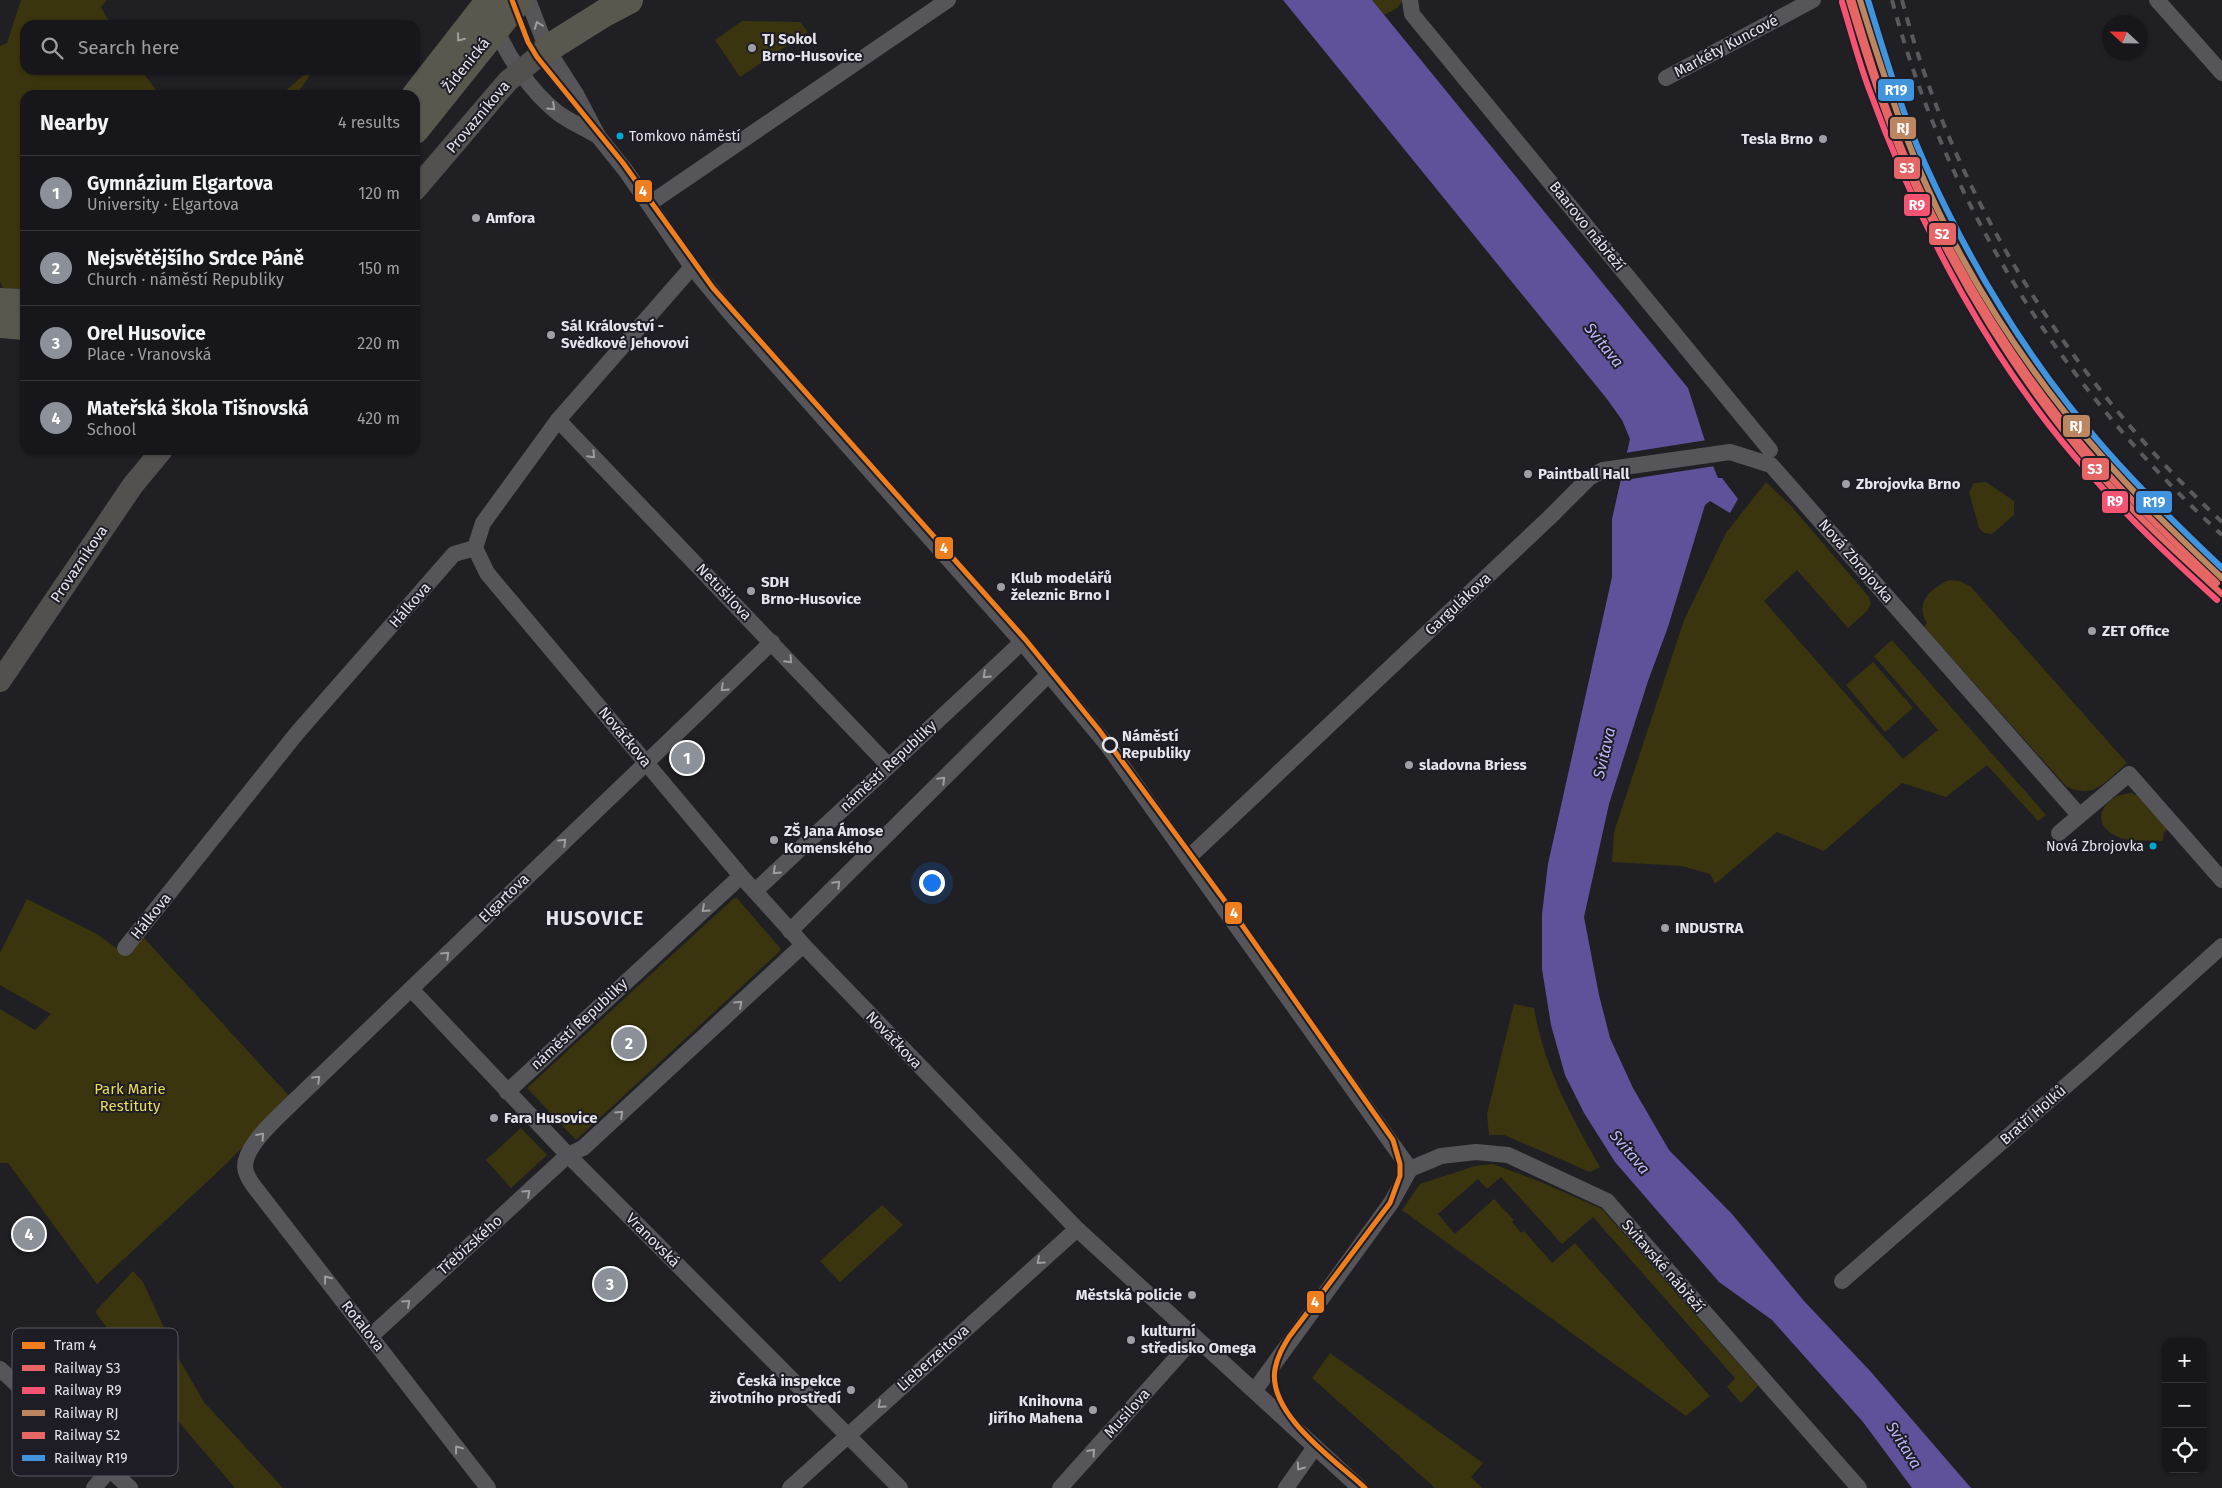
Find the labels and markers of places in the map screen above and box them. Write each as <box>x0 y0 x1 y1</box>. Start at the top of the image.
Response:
place label: TJ Sokol Brno-Husovice <box>762 30 862 65</box>
marker: TJ Sokol Brno-Husovice <box>746 42 758 54</box>
place label: Tomkovo náměstí <box>629 128 741 145</box>
place label: Tesla Brno <box>1741 130 1813 148</box>
marker: Tomkovo náměstí <box>615 131 625 141</box>
marker: Tesla Brno <box>1817 133 1829 145</box>
place label: Amfora <box>485 209 535 227</box>
marker: Amfora <box>470 212 482 224</box>
place label: Sál Království - Svědkové Jehovovi <box>561 317 689 352</box>
marker: Sál Království - Svědkové Jehovovi <box>545 329 557 341</box>
place label: Paintball Hall <box>1538 465 1630 483</box>
marker: Paintball Hall <box>1522 468 1534 480</box>
place label: Zbrojovka Brno <box>1856 475 1961 493</box>
marker: Zbrojovka Brno <box>1840 478 1852 490</box>
place label: Klub modelářů železnic Brno I <box>1011 569 1112 604</box>
place label: SDH Brno-Husovice <box>761 573 861 608</box>
marker: Klub modelářů železnic Brno I <box>995 581 1007 593</box>
marker: SDH Brno-Husovice <box>745 585 757 597</box>
place label: ZET Office <box>2102 622 2170 640</box>
marker: ZET Office <box>2086 625 2098 637</box>
place label: Náměstí Republiky <box>1122 727 1191 762</box>
marker: Náměstí Republiky <box>1102 737 1118 753</box>
pin: 1 <box>671 739 703 777</box>
place label: sladovna Briess <box>1419 756 1527 774</box>
marker: sladovna Briess <box>1403 759 1415 771</box>
place label: ZŠ Jana Ámose Komenského <box>784 822 883 857</box>
marker: ZŠ Jana Ámose Komenského <box>768 834 780 846</box>
place label: Nová Zbrojovka <box>2046 838 2144 855</box>
marker: Nová Zbrojovka <box>2148 841 2158 851</box>
place label: INDUSTRA <box>1675 919 1744 937</box>
marker: INDUSTRA <box>1659 922 1671 934</box>
pin: 2 <box>613 1024 645 1062</box>
place label: Fara Husovice <box>504 1109 597 1127</box>
marker: Fara Husovice <box>488 1112 500 1124</box>
pin: 4 <box>13 1215 45 1253</box>
pin: 3 <box>594 1265 626 1303</box>
place label: Městská policie <box>1076 1286 1182 1304</box>
marker: Městská policie <box>1186 1289 1198 1301</box>
place label: kulturní středisko Omega <box>1141 1322 1256 1357</box>
marker: kulturní středisko Omega <box>1125 1334 1137 1346</box>
place label: Česká inspekce životního prostředí <box>710 1372 842 1407</box>
marker: Česká inspekce životního prostředí <box>845 1384 857 1396</box>
place label: Knihovna Jiřího Mahena <box>988 1392 1083 1427</box>
marker: Knihovna Jiřího Mahena <box>1087 1404 1099 1416</box>

